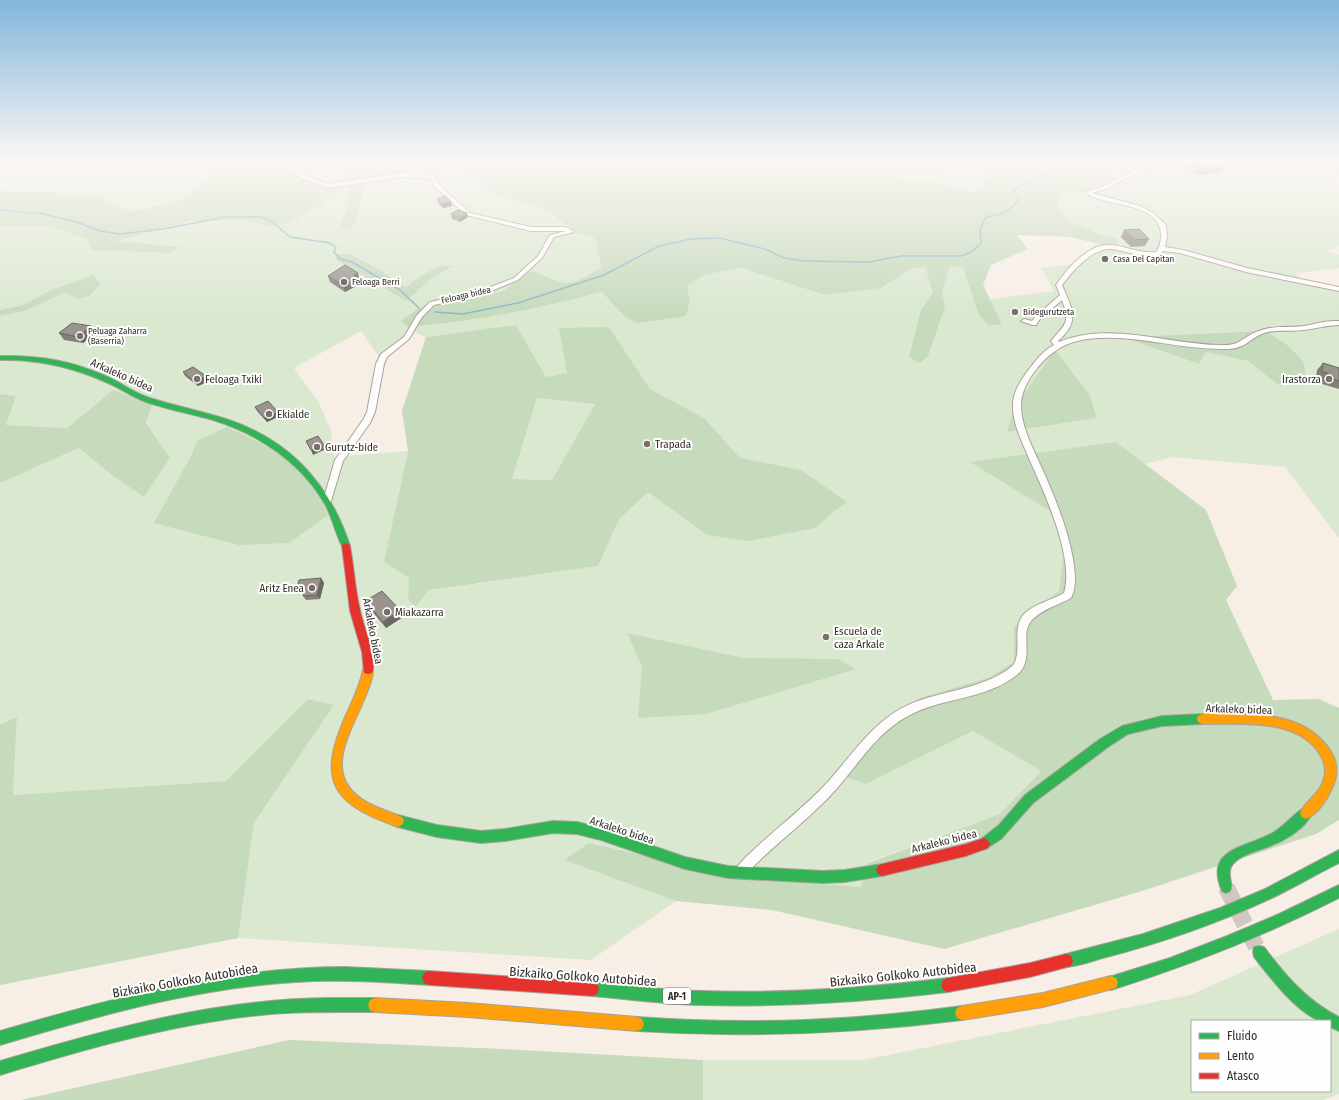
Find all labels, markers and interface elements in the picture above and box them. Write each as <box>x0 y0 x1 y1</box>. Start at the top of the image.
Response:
marker: Casa Del Capitan <box>1100 254 1110 264</box>
place label: Casa Del Capitan <box>1113 254 1175 264</box>
marker: Feloaga Berri <box>339 277 349 287</box>
place label: Feloaga Berri <box>352 277 400 287</box>
street label: Feloaga bidea <box>440 284 492 306</box>
marker: Bidegurutzeta <box>1010 307 1020 317</box>
place label: Bidegurutzeta <box>1023 307 1075 317</box>
place label: Peluaga Zaharra (Baserria) <box>88 326 148 346</box>
marker: Peluaga Zaharra (Baserria) <box>75 331 85 341</box>
street label: Arkaleko bidea <box>89 356 155 395</box>
place label: Feloaga Txiki <box>205 373 262 386</box>
place label: Irastorza <box>1282 373 1321 386</box>
marker: Feloaga Txiki <box>192 374 202 384</box>
marker: Irastorza <box>1324 374 1334 384</box>
place label: Ekialde <box>277 408 310 421</box>
marker: Ekialde <box>264 409 274 419</box>
place label: Trapada <box>655 438 691 451</box>
marker: Trapada <box>642 439 652 449</box>
place label: Gurutz-bide <box>325 441 378 454</box>
marker: Gurutz-bide <box>312 442 322 452</box>
place label: Aritz Enea <box>260 582 304 595</box>
marker: Aritz Enea <box>307 583 317 593</box>
street label: Arkaleko bidea <box>360 597 385 665</box>
place label: Miakazarra <box>395 606 444 619</box>
marker: Miakazarra <box>382 607 392 617</box>
place label: Escuela de caza Arkale <box>834 625 884 651</box>
marker: Escuela de caza Arkale <box>821 632 831 642</box>
street label: Arkaleko bidea <box>1205 702 1273 717</box>
street label: Arkaleko bidea <box>588 814 656 847</box>
street label: Arkaleko bidea <box>910 827 978 856</box>
street label: Bizkaiko Golkoko Autobidea <box>829 959 977 990</box>
street label: Bizkaiko Golkoko Autobidea <box>111 960 259 1001</box>
street label: Bizkaiko Golkoko Autobidea <box>509 964 657 989</box>
road number: AP-1 <box>663 988 691 1004</box>
legend <box>1191 1020 1331 1092</box>
text: Fluido <box>1227 1029 1257 1043</box>
text: Lento <box>1227 1049 1254 1063</box>
text: Atasco <box>1227 1069 1259 1083</box>

